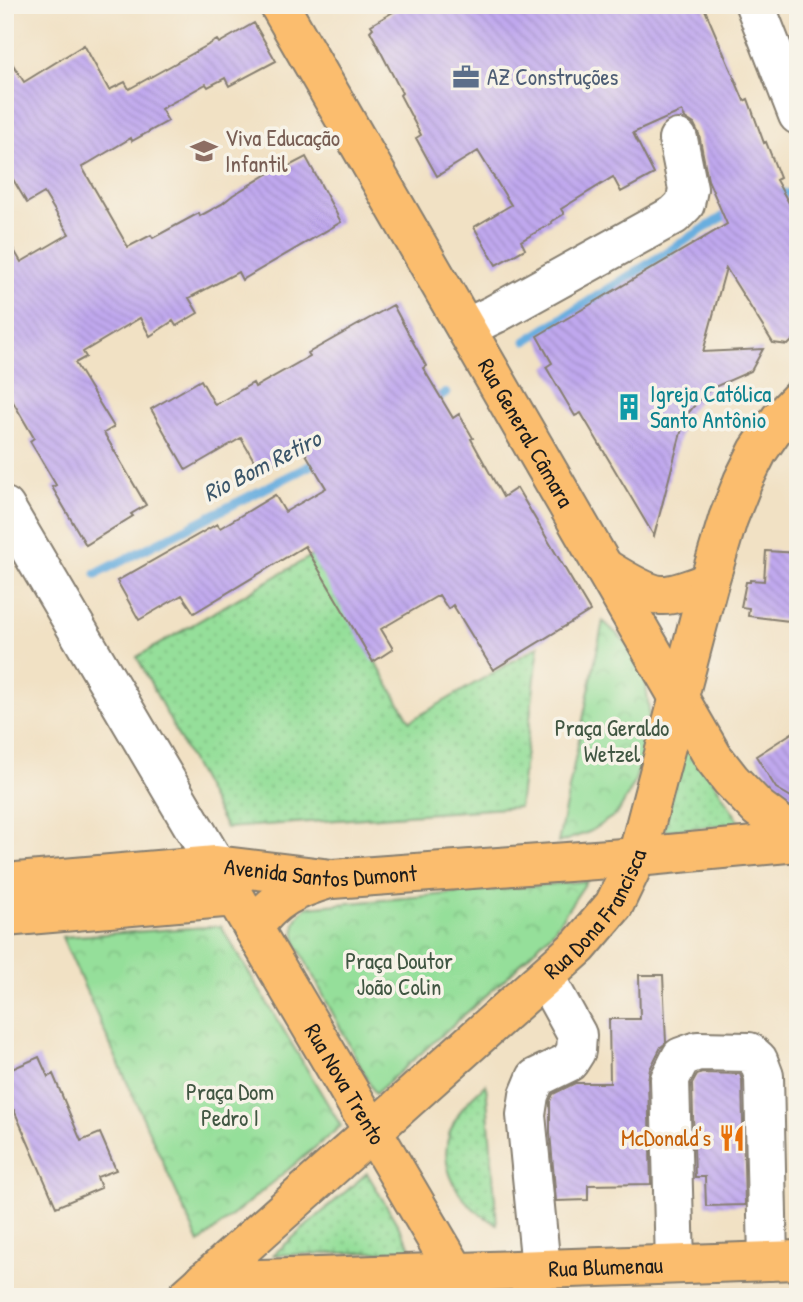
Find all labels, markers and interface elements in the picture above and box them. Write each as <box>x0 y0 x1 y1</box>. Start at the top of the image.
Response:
place label: AZ Construções <box>487 61 619 92</box>
office icon: AZ Construções <box>451 62 481 92</box>
place label: Viva Educação Infantil <box>225 122 340 179</box>
school or university icon: Viva Educação Infantil <box>189 136 219 166</box>
street label: Rua General Câmara <box>471 352 582 513</box>
place label: Igreja Católica Santo Antônio <box>650 378 771 435</box>
building icon: Igreja Católica Santo Antônio <box>614 392 644 422</box>
water label: Rio Bom Retiro <box>197 421 328 508</box>
park label: Praça Geraldo Wetzel <box>555 712 669 769</box>
street label: Rua Dona Francisca <box>537 846 653 986</box>
street label: Avenida Santos Dumont <box>223 850 419 894</box>
park label: Praça Doutor João Colin <box>345 945 453 1002</box>
street label: Rua Nova Trento <box>298 1018 393 1150</box>
park label: Praça Dom Pedro I <box>186 1076 274 1133</box>
place label: McDonald's <box>621 1122 711 1153</box>
restaurant icon: McDonald's <box>717 1123 747 1153</box>
street label: Rua Blumenau <box>548 1249 663 1284</box>

